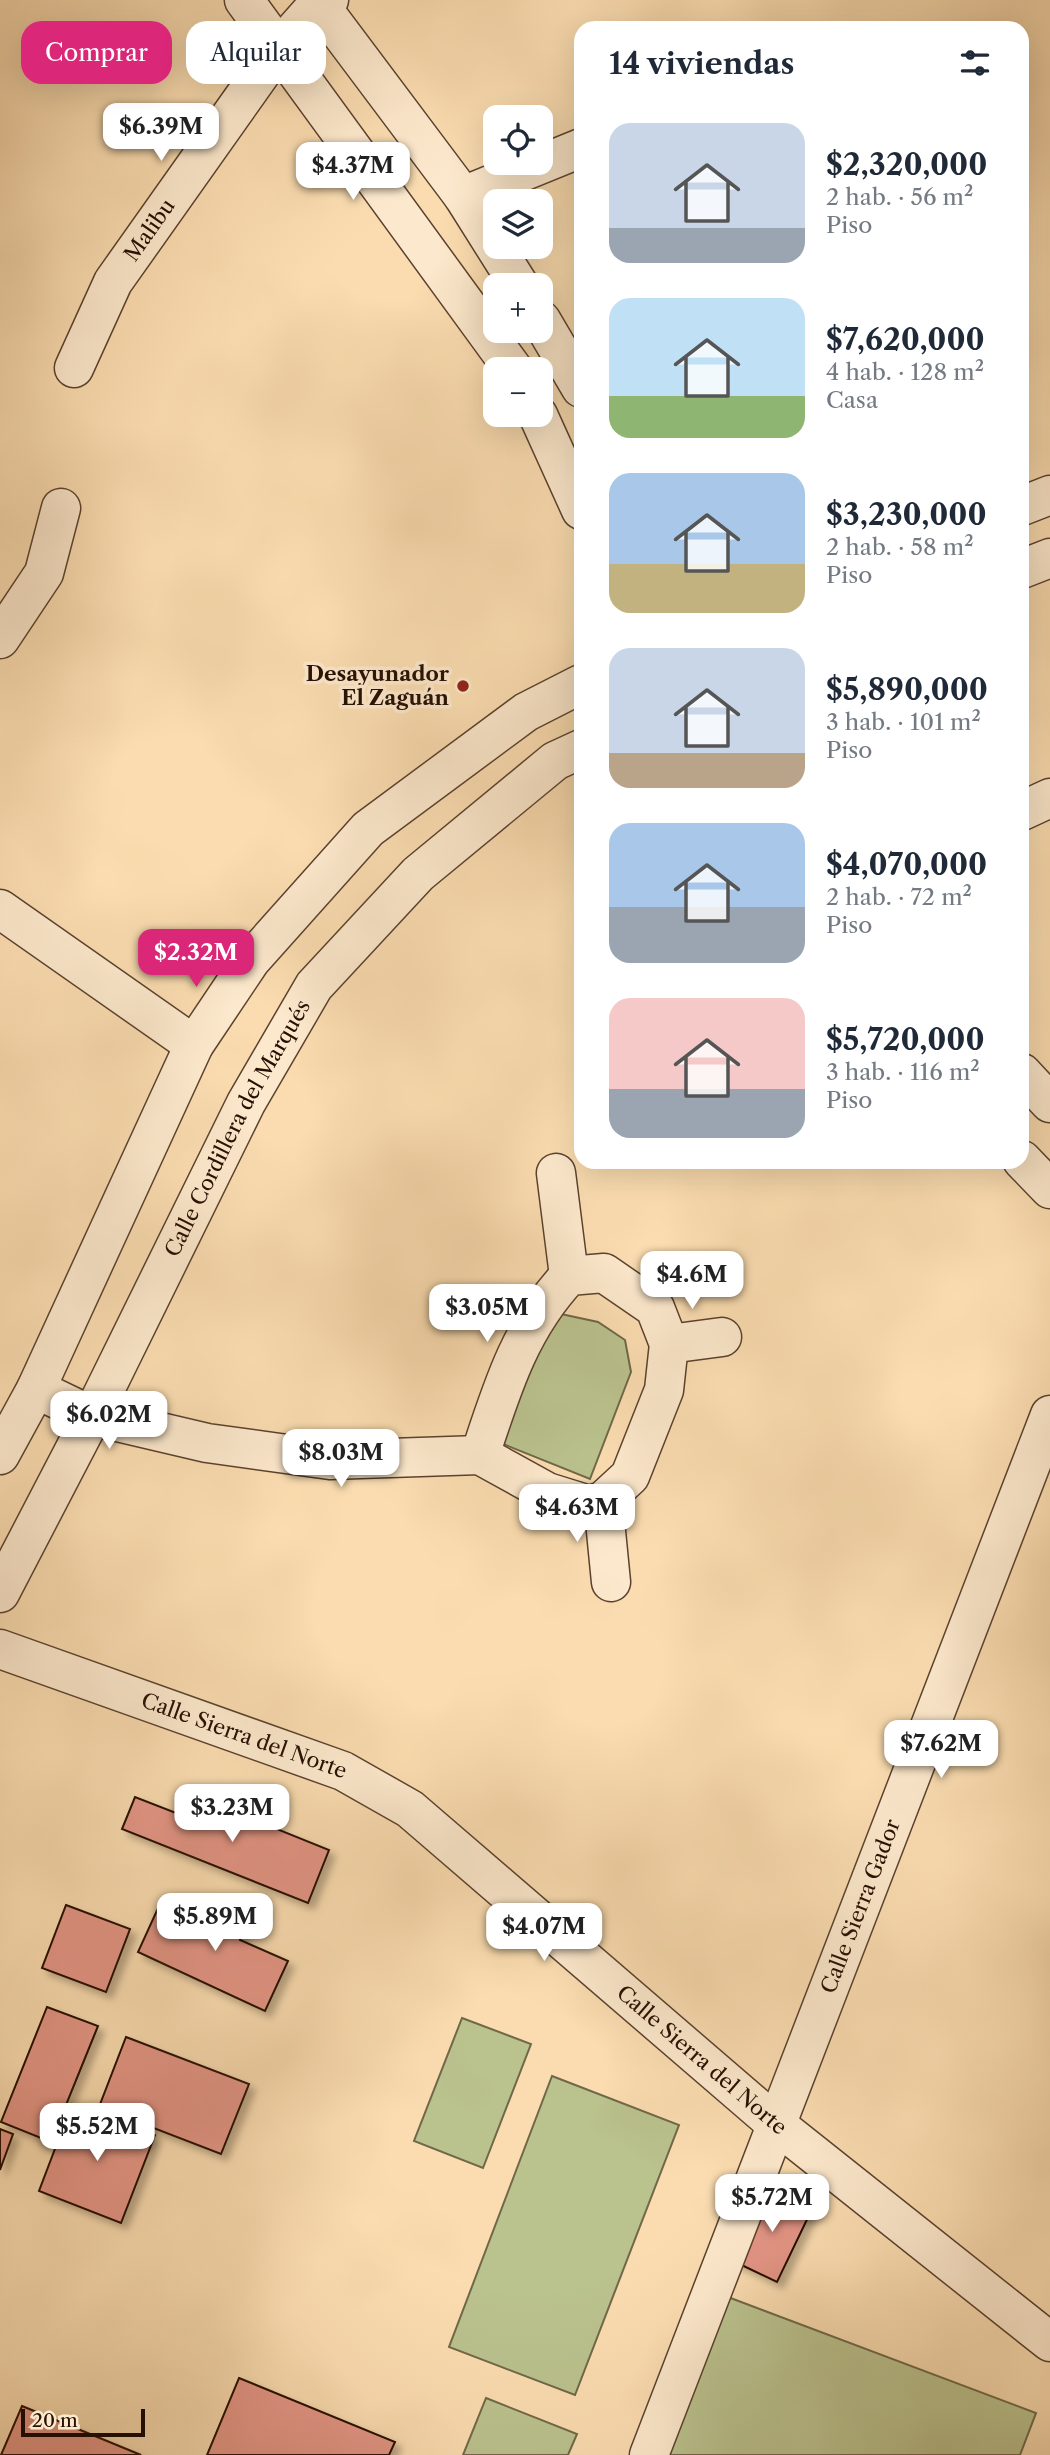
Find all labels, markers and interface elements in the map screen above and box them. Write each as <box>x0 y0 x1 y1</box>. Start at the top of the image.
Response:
chip: Comprar <box>21 21 172 84</box>
chip: Alquilar <box>186 21 326 84</box>
icon: filters <box>956 44 994 82</box>
text: 14 viviendas <box>609 45 795 82</box>
pin: $6.39M <box>104 104 218 163</box>
map controls <box>483 105 553 427</box>
button: locate <box>483 105 553 175</box>
text: $6.39M <box>119 112 203 140</box>
pin: $4.37M <box>296 142 410 202</box>
text: $2,320,000 <box>826 146 987 183</box>
text: $4.37M <box>312 151 394 179</box>
icon: home <box>665 151 749 235</box>
text: 2 hab. · 56 m² <box>826 183 973 211</box>
button: layers <box>483 189 553 259</box>
street label: Malibu <box>119 194 180 266</box>
text: Piso <box>826 211 872 239</box>
button: + <box>483 273 553 343</box>
text: $7,620,000 <box>826 321 985 358</box>
icon: home <box>665 326 749 410</box>
button: − <box>483 357 553 427</box>
text: 4 hab. · 128 m² <box>826 358 984 386</box>
text: Casa <box>826 386 878 414</box>
text: $3,230,000 <box>826 496 987 533</box>
icon: home <box>665 501 749 585</box>
text: 2 hab. · 58 m² <box>826 533 974 561</box>
text: Piso <box>826 561 872 589</box>
place label: Desayunador El Zaguán <box>306 661 450 710</box>
text: $5,890,000 <box>826 671 988 708</box>
icon: home <box>665 676 749 760</box>
marker: Desayunador El Zaguán <box>455 678 471 694</box>
text: 3 hab. · 101 m² <box>826 708 981 736</box>
text: Piso <box>826 736 872 764</box>
text: $4,070,000 <box>826 846 987 883</box>
icon: home <box>665 851 749 935</box>
text: 2 hab. · 72 m² <box>826 883 972 911</box>
text: Piso <box>826 911 872 939</box>
pin: $2.32M <box>139 930 253 989</box>
text: $2.32M <box>154 938 238 966</box>
street label: Calle Cordillera del Marqués <box>159 995 315 1261</box>
text: $5,720,000 <box>826 1021 985 1058</box>
icon: home <box>665 1026 749 1110</box>
text: 3 hab. · 116 m² <box>826 1058 980 1086</box>
text: Piso <box>826 1086 872 1114</box>
pin: $4.6M <box>643 1252 741 1311</box>
text: $4.6M <box>656 1260 728 1288</box>
pin: $3.05M <box>430 1284 544 1344</box>
text: $3.05M <box>445 1293 529 1321</box>
pin: $6.02M <box>52 1392 166 1451</box>
text: $6.02M <box>66 1400 152 1428</box>
pin: $8.03M <box>284 1430 398 1489</box>
text: $8.03M <box>298 1438 384 1466</box>
pin: $4.63M <box>520 1484 634 1544</box>
text: $4.63M <box>535 1493 619 1521</box>
street label: Calle Sierra del Norte <box>138 1687 350 1783</box>
pin: $7.62M <box>884 1720 998 1780</box>
text: $7.62M <box>900 1729 982 1757</box>
pin: $3.23M <box>175 1784 289 1844</box>
text: $3.23M <box>190 1793 274 1821</box>
street label: Calle Sierra Gador <box>815 1815 905 1997</box>
pin: $5.89M <box>158 1894 272 1953</box>
text: $5.89M <box>173 1902 257 1930</box>
pin: $4.07M <box>487 1904 601 1963</box>
text: $4.07M <box>502 1912 586 1940</box>
street label: Calle Sierra del Norte <box>612 1980 792 2140</box>
pin: $5.52M <box>40 2104 154 2163</box>
text: $5.52M <box>56 2112 138 2140</box>
pin: $5.72M <box>715 2174 829 2234</box>
text: $5.72M <box>731 2183 813 2211</box>
scale bar <box>21 2406 145 2438</box>
text: 20 m <box>32 2409 78 2432</box>

